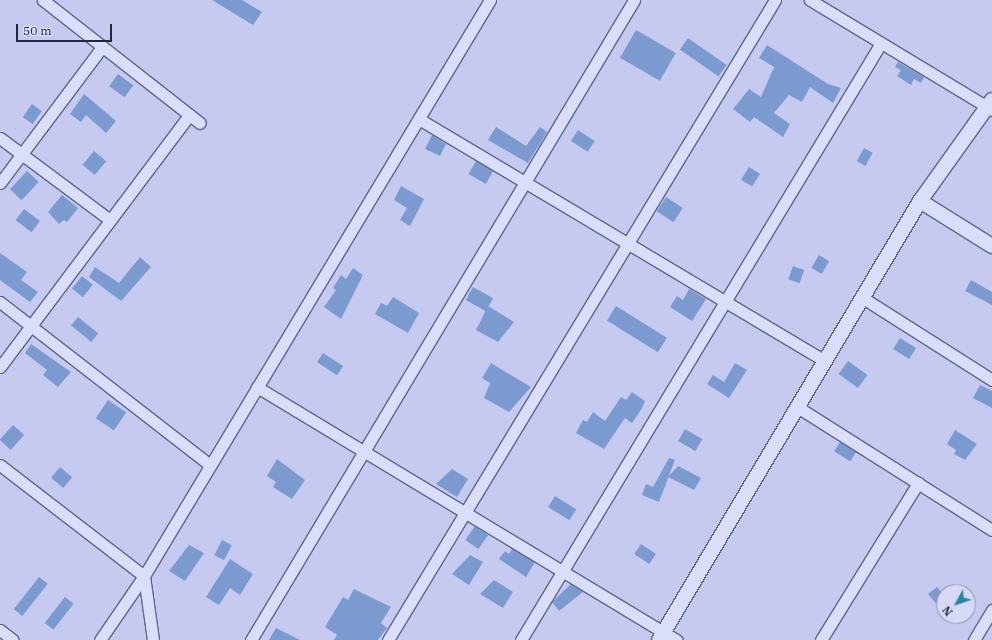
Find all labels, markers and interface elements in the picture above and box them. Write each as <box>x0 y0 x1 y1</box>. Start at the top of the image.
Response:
scale bar <box>18 16 114 42</box>
text: 50 m <box>23 23 52 38</box>
north arrow <box>936 584 976 624</box>
text: N <box>939 603 956 619</box>

